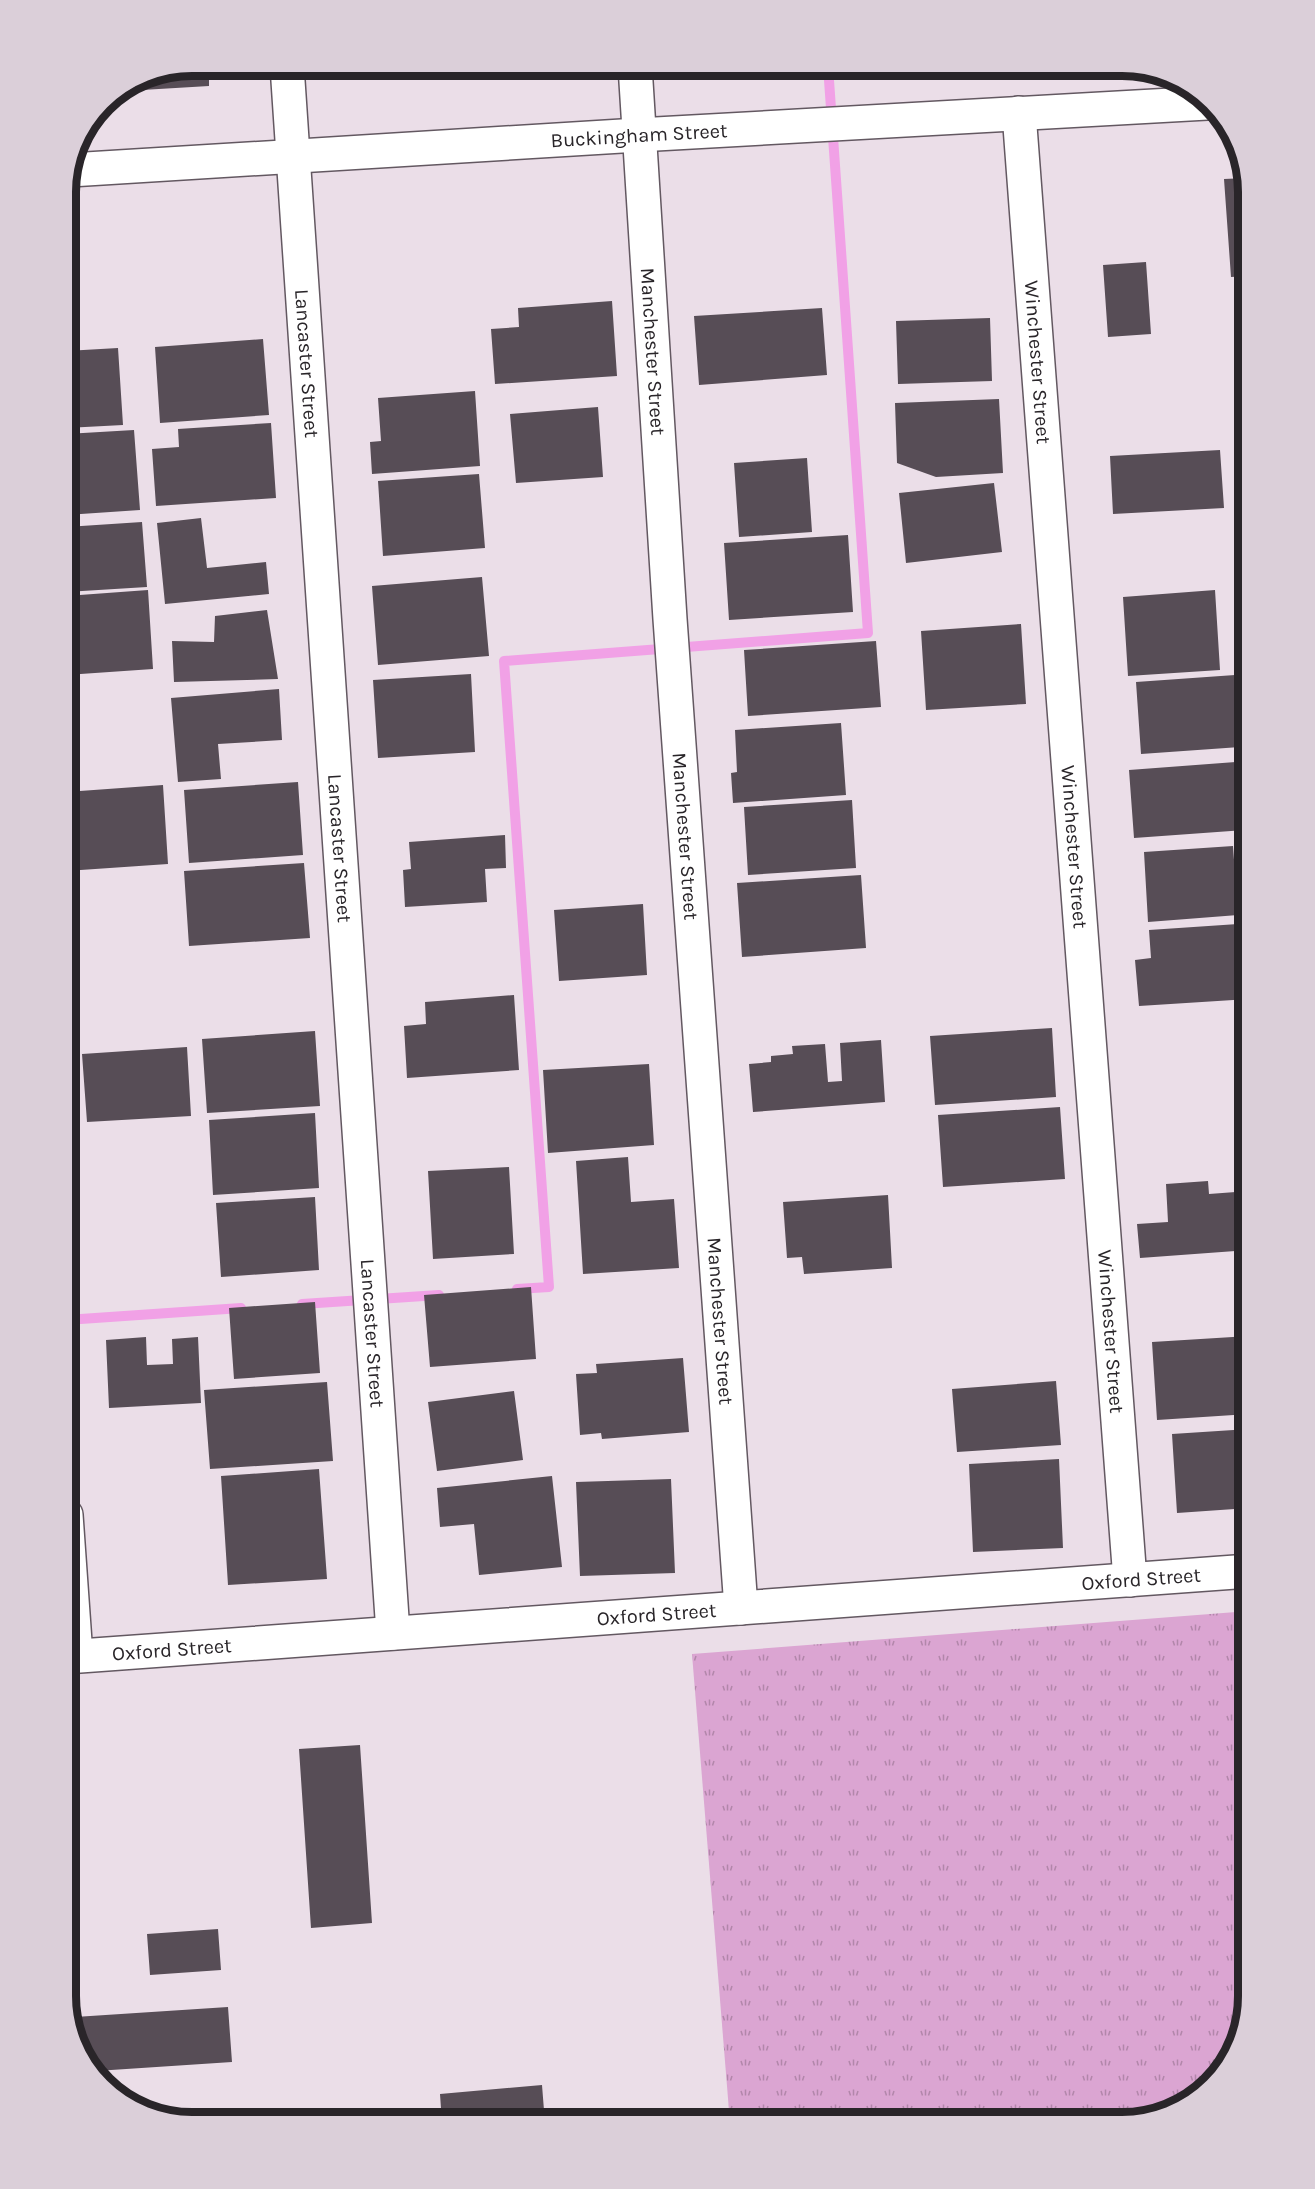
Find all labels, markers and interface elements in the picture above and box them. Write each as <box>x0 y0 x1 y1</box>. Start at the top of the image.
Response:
street label: Buckingham Street <box>550 118 728 152</box>
street label: Manchester Street <box>636 267 670 436</box>
street label: Winchester Street <box>1020 280 1056 445</box>
street label: Lancaster Street <box>291 288 324 439</box>
street label: Manchester Street <box>668 752 703 921</box>
street label: Winchester Street <box>1057 764 1092 930</box>
street label: Lancaster Street <box>323 773 356 924</box>
street label: Manchester Street <box>703 1236 738 1406</box>
street label: Winchester Street <box>1094 1249 1129 1415</box>
street label: Lancaster Street <box>356 1258 389 1409</box>
street label: Oxford Street <box>1081 1563 1202 1595</box>
street label: Oxford Street <box>596 1598 717 1630</box>
street label: Oxford Street <box>111 1633 233 1665</box>

